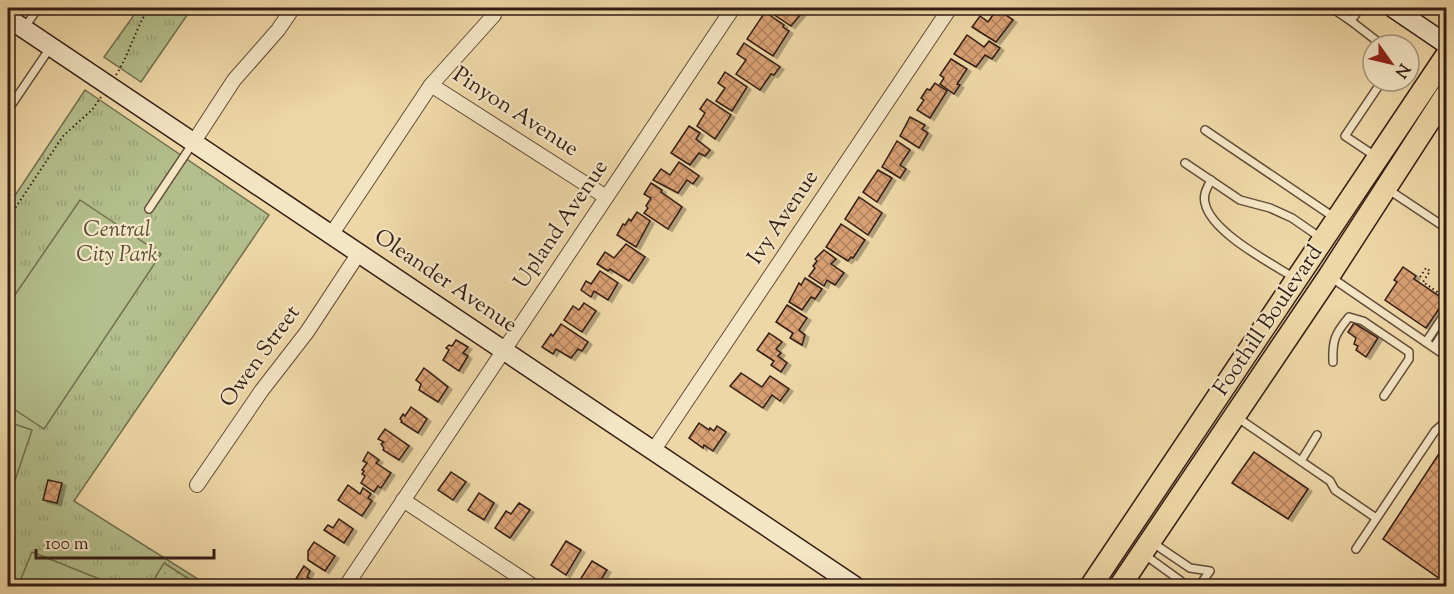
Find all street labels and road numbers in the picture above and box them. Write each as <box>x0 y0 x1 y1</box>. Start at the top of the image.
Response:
street label: Pinyon Avenue <box>446 60 584 166</box>
street label: Upland Avenue <box>507 154 617 296</box>
street label: Ivy Avenue <box>741 164 827 272</box>
street label: Oleander Avenue <box>367 222 523 342</box>
street label: Foothill Boulevard <box>1207 239 1331 403</box>
street label: Owen Street <box>213 299 309 415</box>

